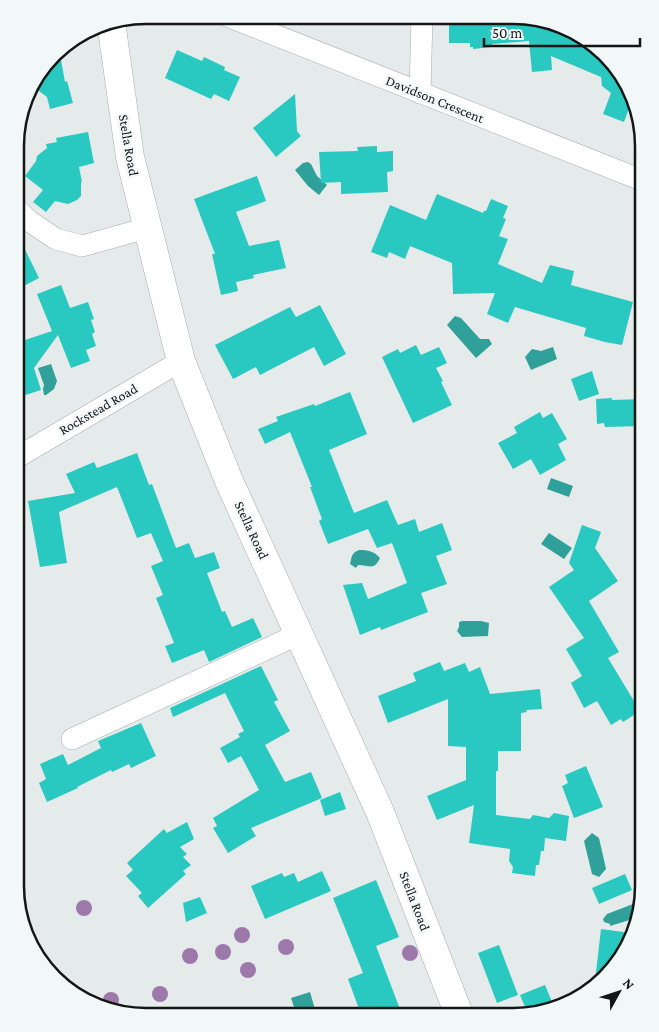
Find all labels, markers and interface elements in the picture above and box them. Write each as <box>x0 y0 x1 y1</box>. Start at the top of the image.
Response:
scale bar <box>484 15 640 47</box>
text: 50 m <box>492 25 522 41</box>
street label: Davidson Crescent <box>384 72 487 126</box>
street label: Stella Road <box>116 113 142 178</box>
street label: Rockstead Road <box>56 380 141 438</box>
street label: Stella Road <box>232 498 273 562</box>
street label: Stella Road <box>396 869 434 933</box>
north arrow <box>594 967 644 1017</box>
text: N <box>620 975 638 993</box>

